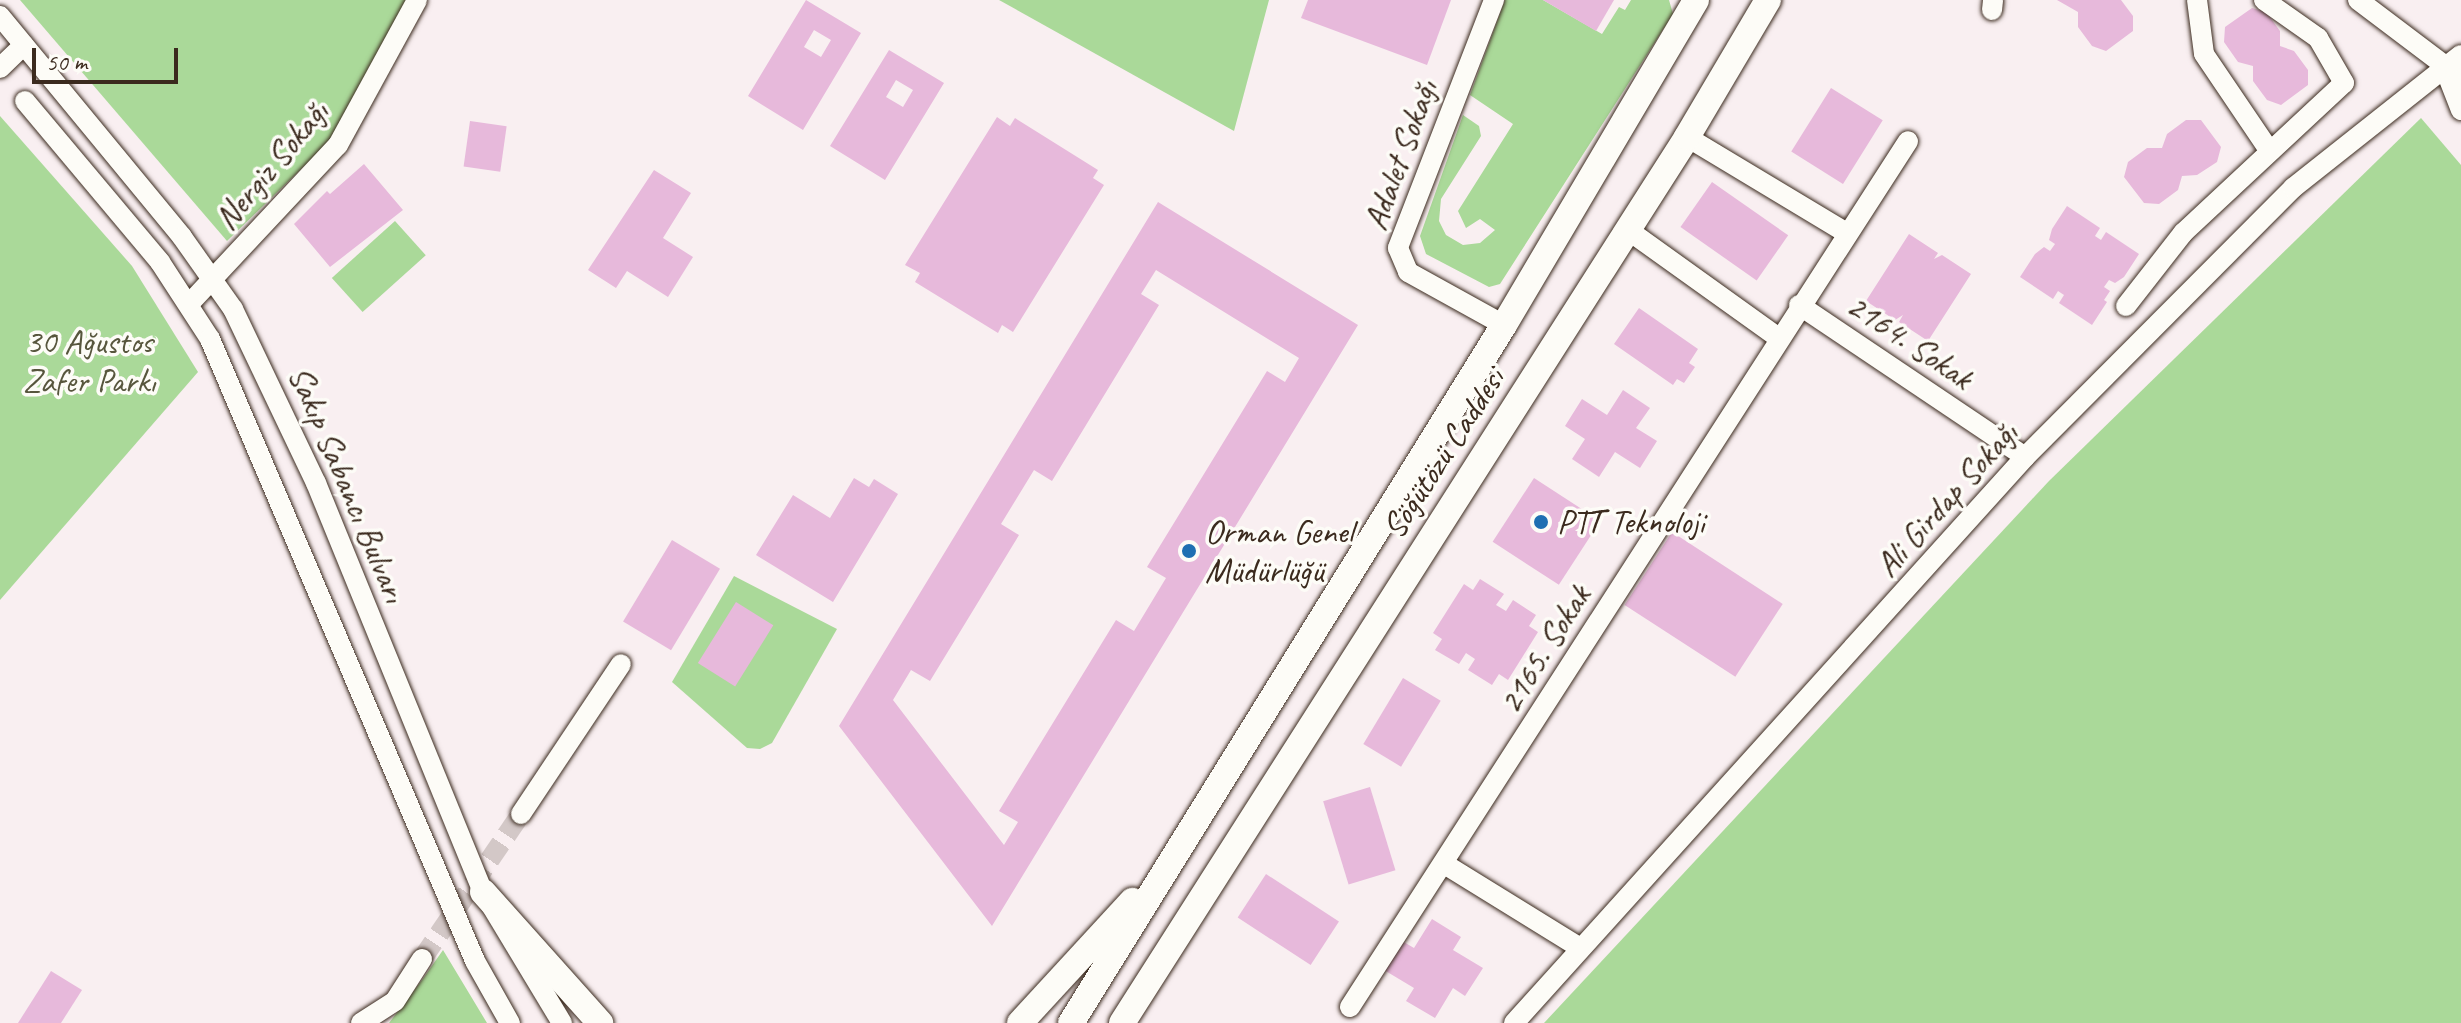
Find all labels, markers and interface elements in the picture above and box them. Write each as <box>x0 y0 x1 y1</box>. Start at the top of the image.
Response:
scale bar <box>36 32 182 82</box>
text: 50 m <box>46 47 87 77</box>
street label: Adalet Sokağı <box>1354 76 1446 234</box>
street label: Nergiz Sokağı <box>206 93 336 237</box>
street label: 2164. Sokak <box>1839 284 1981 398</box>
park label: 30 Ağustos Zafer Parkı <box>22 321 156 400</box>
street label: Sakıp Sabancı Bulvarı <box>280 360 416 608</box>
street label: Söğütözü Caddesi <box>1373 360 1513 546</box>
street label: Ali Girdap Sokağı <box>1866 413 2026 585</box>
place label: PTT Teknoloji <box>1557 502 1704 542</box>
place label: Orman Genel Müdürlüğü <box>1205 511 1353 590</box>
marker: PTT Teknoloji <box>1532 513 1550 531</box>
marker: Orman Genel Müdürlüğü <box>1180 542 1198 560</box>
street label: 2165. Sokak <box>1489 578 1599 720</box>

